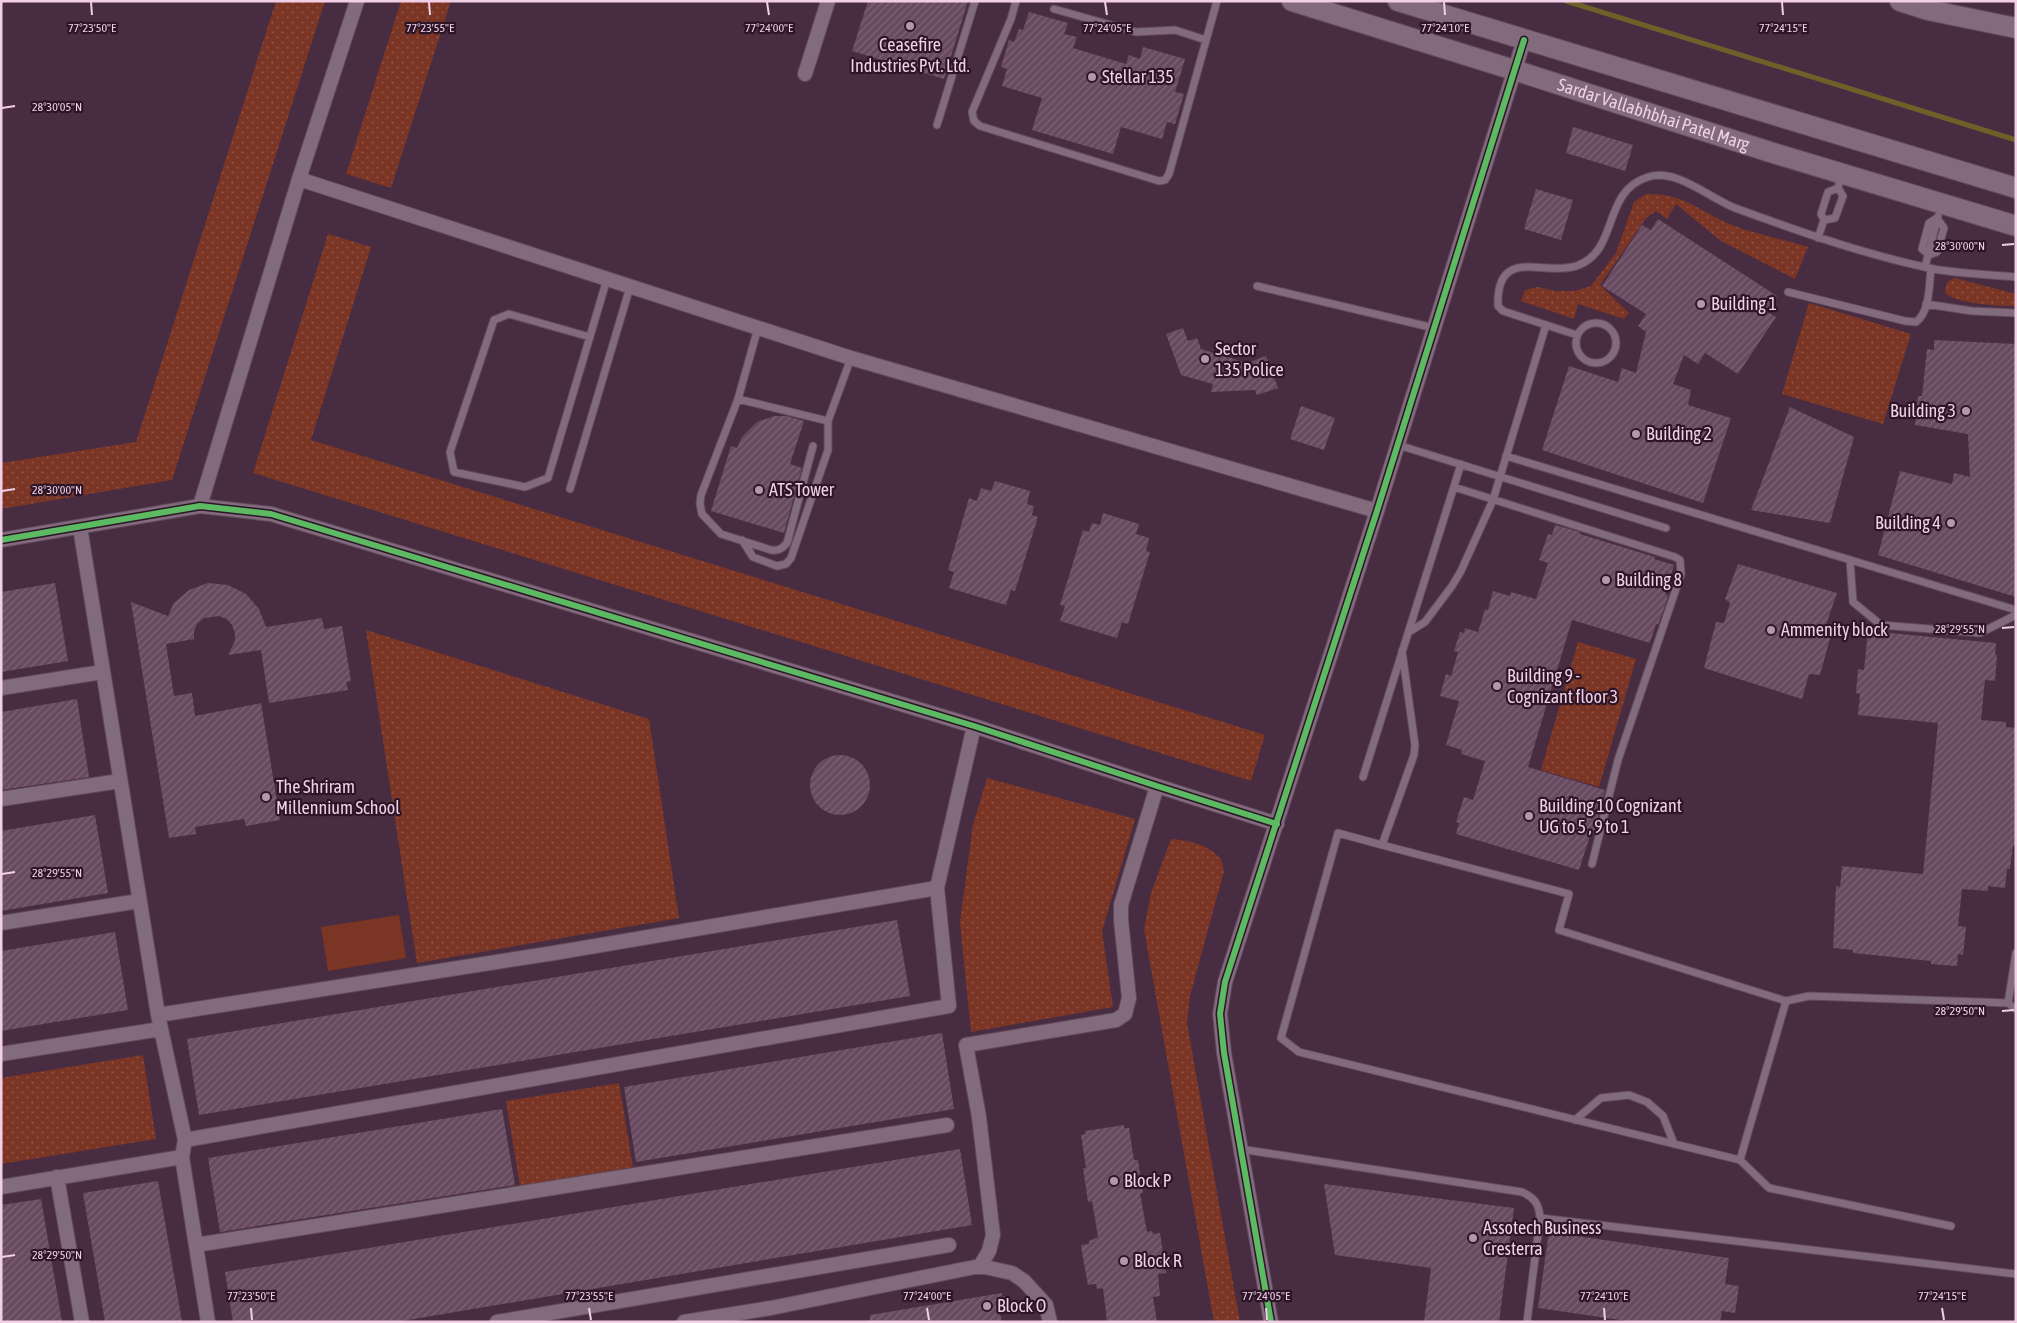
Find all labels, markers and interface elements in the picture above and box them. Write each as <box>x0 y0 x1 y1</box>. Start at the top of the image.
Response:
marker: Ceasefire Industries Pvt. Ltd. <box>904 20 916 32</box>
text: 77°23'50"E <box>68 21 116 35</box>
text: 77°23'55"E <box>406 21 454 35</box>
text: 77°24'00"E <box>745 21 793 35</box>
text: 77°24'05"E <box>1083 21 1131 35</box>
text: 77°24'10"E <box>1421 21 1469 35</box>
text: 77°24'15"E <box>1759 21 1807 35</box>
place label: Ceasefire Industries Pvt. Ltd. <box>850 34 970 76</box>
place label: Stellar 135 <box>1102 66 1174 87</box>
marker: Stellar 135 <box>1086 71 1098 83</box>
street label: Sardar Vallabhbhai Patel Marg <box>1555 74 1753 155</box>
text: 28°30'05"N <box>32 100 82 114</box>
text: 28°30'00"N <box>1935 239 1985 253</box>
place label: Building 1 <box>1711 293 1777 314</box>
marker: Building 1 <box>1695 298 1707 310</box>
place label: Sector 135 Police <box>1215 338 1284 380</box>
marker: Sector 135 Police <box>1199 353 1211 365</box>
place label: Building 3 <box>1890 400 1956 421</box>
marker: Building 3 <box>1960 405 1972 417</box>
place label: Building 2 <box>1646 423 1712 444</box>
marker: Building 2 <box>1630 428 1642 440</box>
place label: ATS Tower <box>769 479 835 500</box>
text: 28°30'00"N <box>32 483 82 497</box>
marker: ATS Tower <box>753 484 765 496</box>
place label: Building 4 <box>1875 512 1941 533</box>
marker: Building 4 <box>1945 517 1957 529</box>
place label: Building 8 <box>1616 569 1682 590</box>
marker: Building 8 <box>1600 574 1612 586</box>
place label: Ammenity block <box>1781 619 1888 640</box>
text: 28°29'55"N <box>1935 622 1985 636</box>
marker: Ammenity block <box>1765 624 1777 636</box>
place label: Building 9 - Cognizant floor 3 <box>1507 665 1618 707</box>
marker: Building 9 - Cognizant floor 3 <box>1491 680 1503 692</box>
place label: The Shriram Millennium School <box>276 776 400 818</box>
marker: The Shriram Millennium School <box>260 791 272 803</box>
place label: Building 10 Cognizant UG to 5 , 9 to 1 <box>1539 795 1682 837</box>
marker: Building 10 Cognizant UG to 5 , 9 to 1 <box>1523 810 1535 822</box>
text: 28°29'55"N <box>32 866 82 880</box>
text: 28°29'50"N <box>1935 1004 1985 1018</box>
place label: Block P <box>1124 1170 1172 1191</box>
marker: Block P <box>1108 1175 1120 1187</box>
place label: Assotech Business Cresterra <box>1483 1217 1601 1259</box>
marker: Assotech Business Cresterra <box>1467 1232 1479 1244</box>
text: 28°29'50"N <box>32 1248 82 1262</box>
place label: Block R <box>1134 1250 1182 1271</box>
marker: Block R <box>1118 1255 1130 1267</box>
text: 77°23'50"E <box>227 1289 275 1303</box>
text: 77°23'55"E <box>565 1289 613 1303</box>
text: 77°24'00"E <box>903 1289 951 1303</box>
text: 77°24'05"E <box>1242 1289 1290 1303</box>
text: 77°24'10"E <box>1580 1289 1628 1303</box>
text: 77°24'15"E <box>1918 1289 1966 1303</box>
place label: Block O <box>997 1295 1046 1316</box>
marker: Block O <box>981 1300 993 1312</box>

